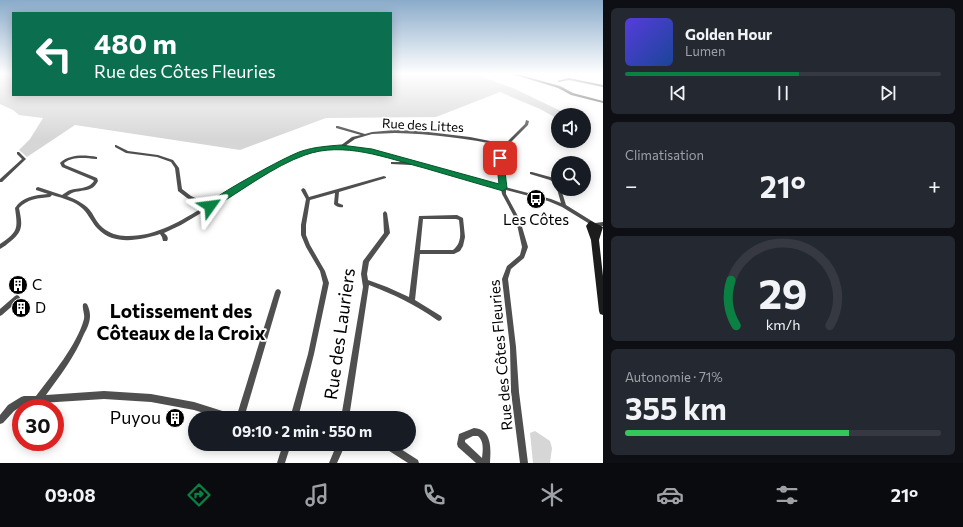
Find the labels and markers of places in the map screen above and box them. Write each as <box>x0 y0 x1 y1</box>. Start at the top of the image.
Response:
pin <box>483 141 517 175</box>
bus stop icon: Les Côtes <box>525 188 547 210</box>
place label: Les Côtes <box>503 210 569 228</box>
building icon: C <box>7 274 29 296</box>
place label: C <box>32 275 42 293</box>
building icon: D <box>10 297 32 319</box>
place label: D <box>35 298 46 316</box>
place label: Puyou <box>110 406 161 428</box>
building icon: Puyou <box>164 407 186 429</box>

